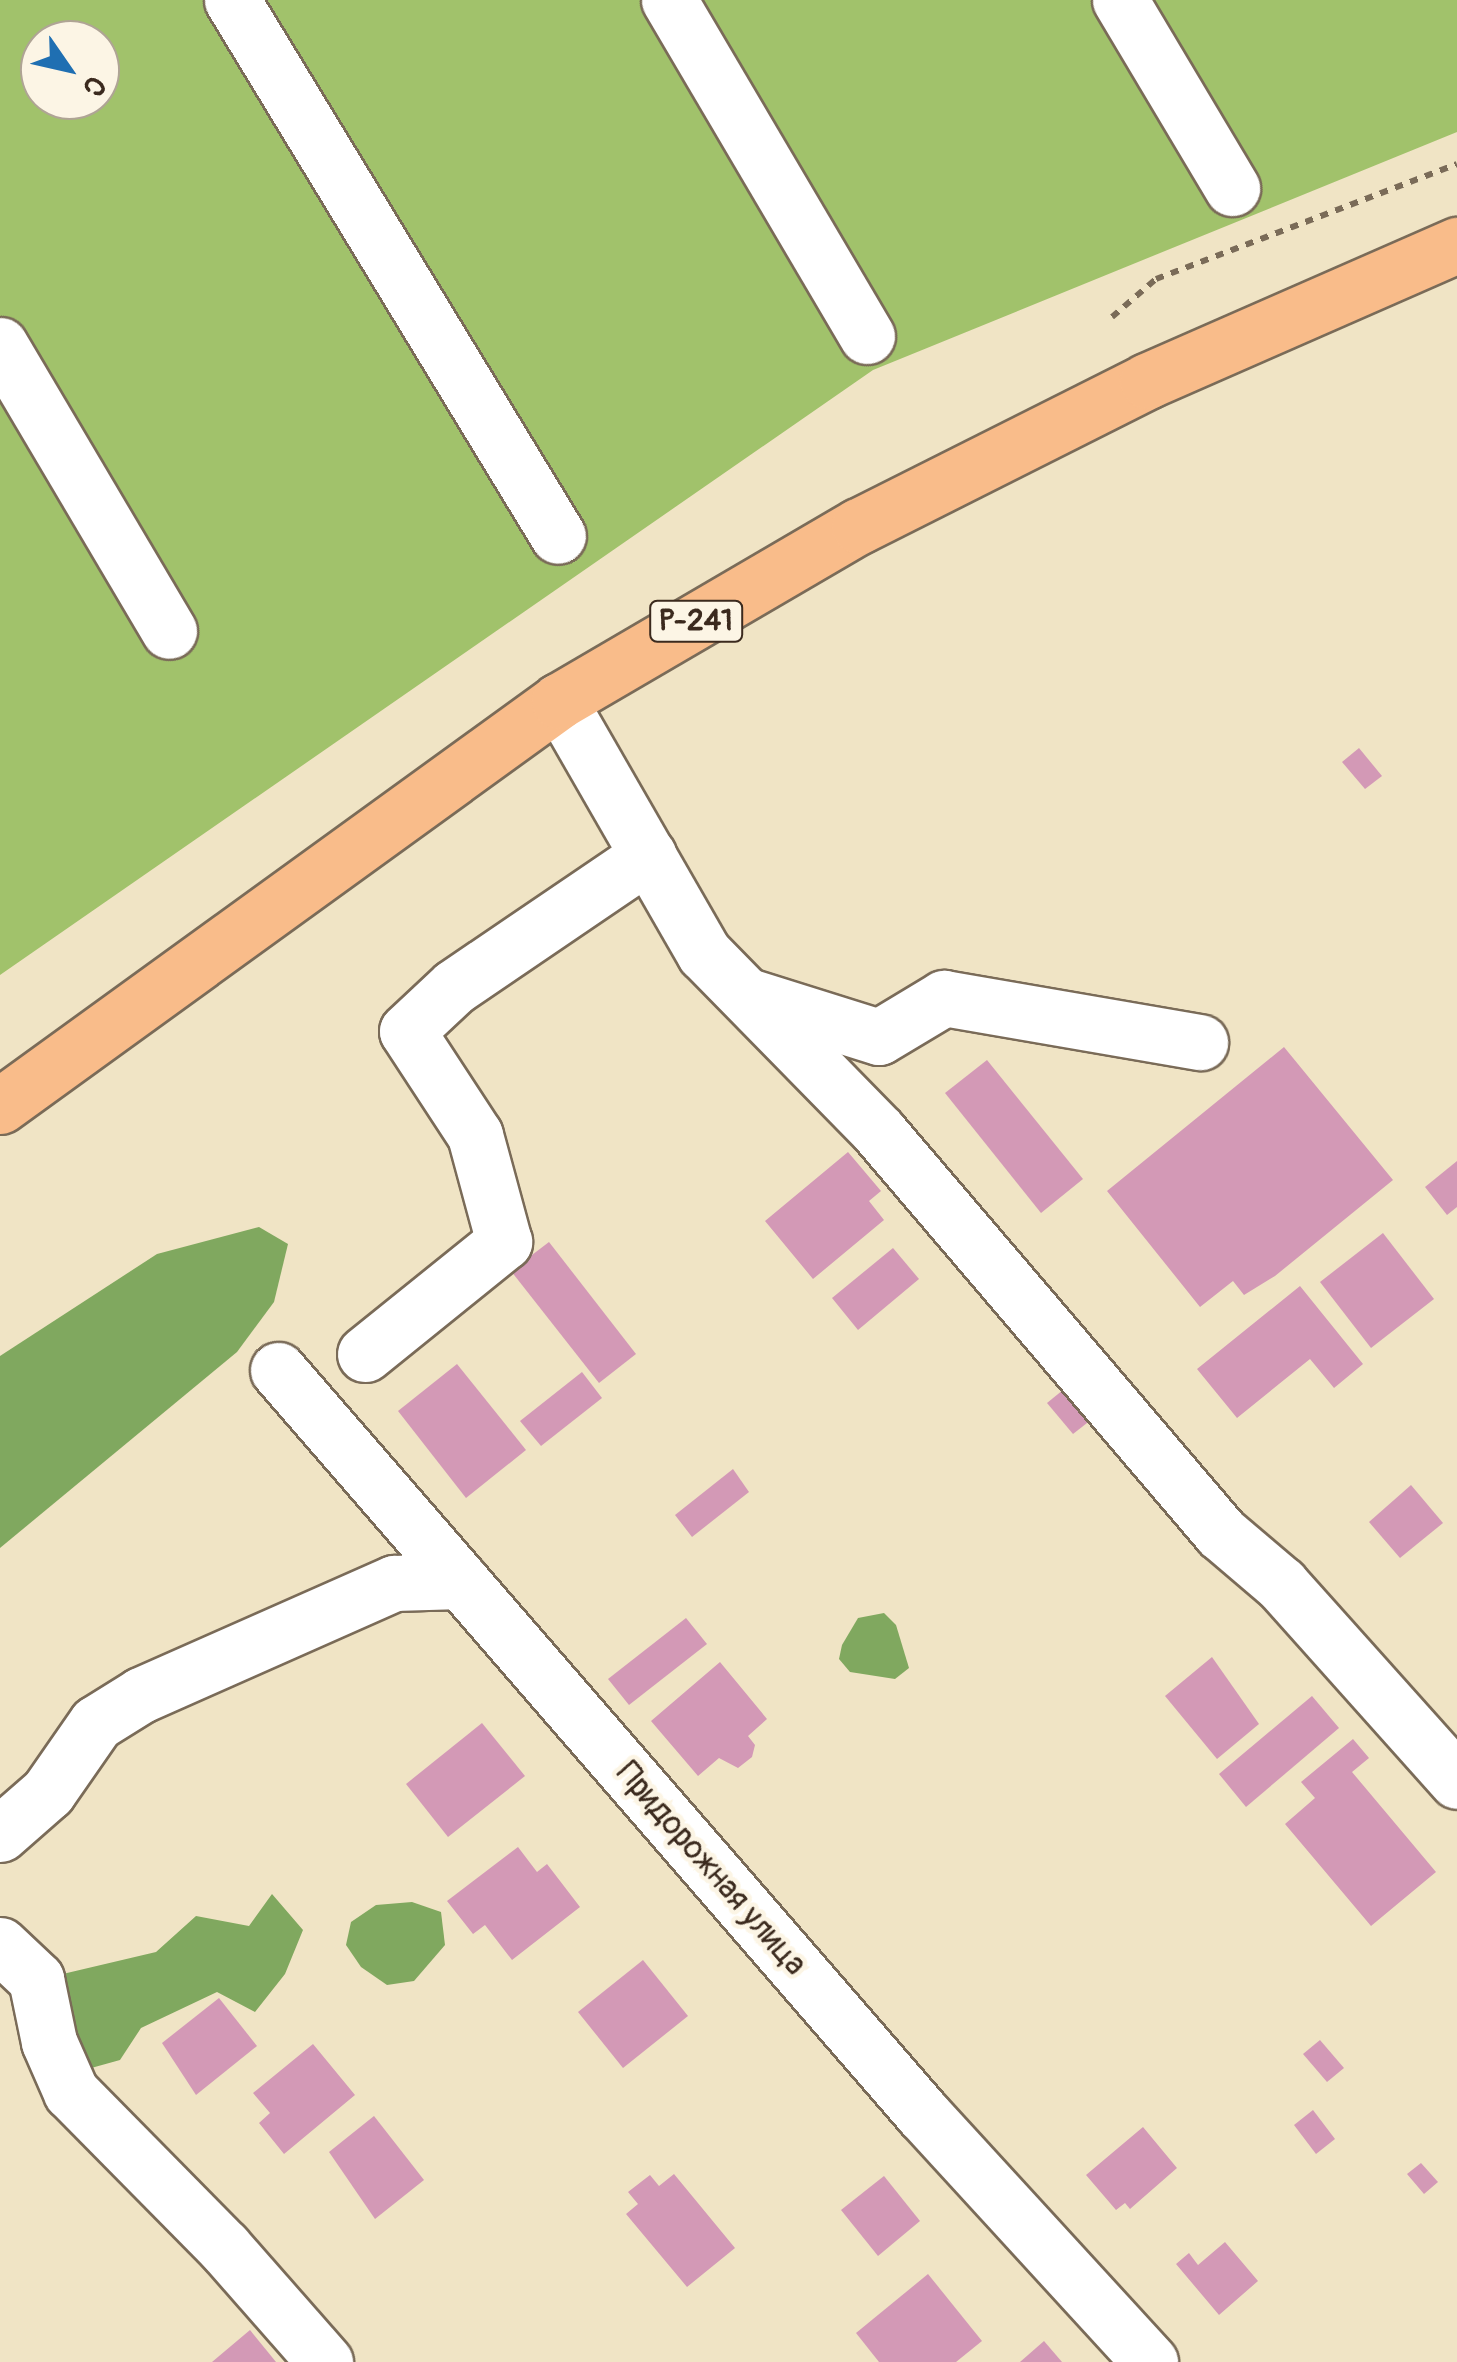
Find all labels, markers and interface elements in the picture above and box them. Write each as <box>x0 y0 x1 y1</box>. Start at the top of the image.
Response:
north arrow <box>20 20 120 120</box>
text: С <box>74 69 113 103</box>
road number: Р-241 <box>648 596 744 646</box>
street label: Придорожная улица <box>608 1754 814 1984</box>

